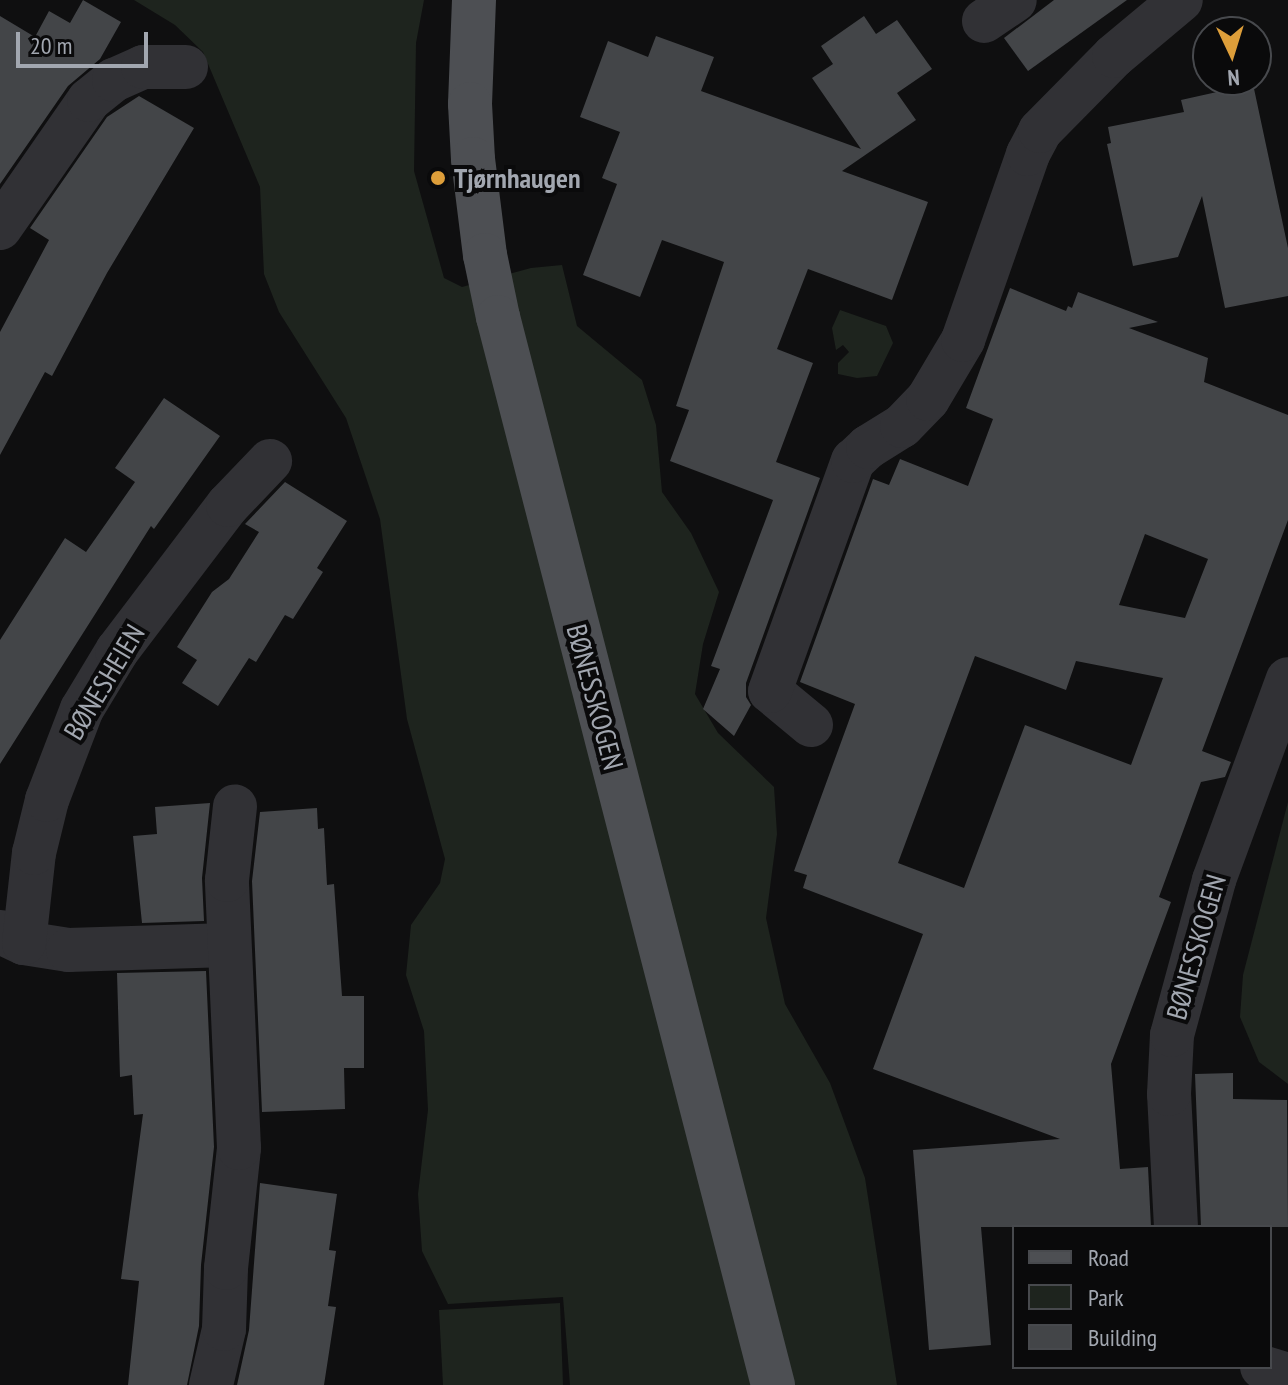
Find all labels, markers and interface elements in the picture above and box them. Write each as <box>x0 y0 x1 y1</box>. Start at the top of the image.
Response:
scale bar <box>20 16 152 66</box>
north arrow <box>1192 16 1272 96</box>
text: 20 m <box>30 30 72 61</box>
text: N <box>1227 64 1240 92</box>
place label: Tjørnhaugen <box>454 161 580 195</box>
marker: Tjørnhaugen <box>429 169 447 187</box>
street label: BØNESHEIEN <box>57 618 151 746</box>
street label: BØNESSKOGEN <box>559 621 631 773</box>
street label: BØNESSKOGEN <box>1159 871 1233 1023</box>
legend <box>1012 1225 1272 1369</box>
text: Road <box>1088 1242 1129 1273</box>
text: Park <box>1088 1282 1124 1313</box>
text: Building <box>1088 1322 1157 1353</box>

